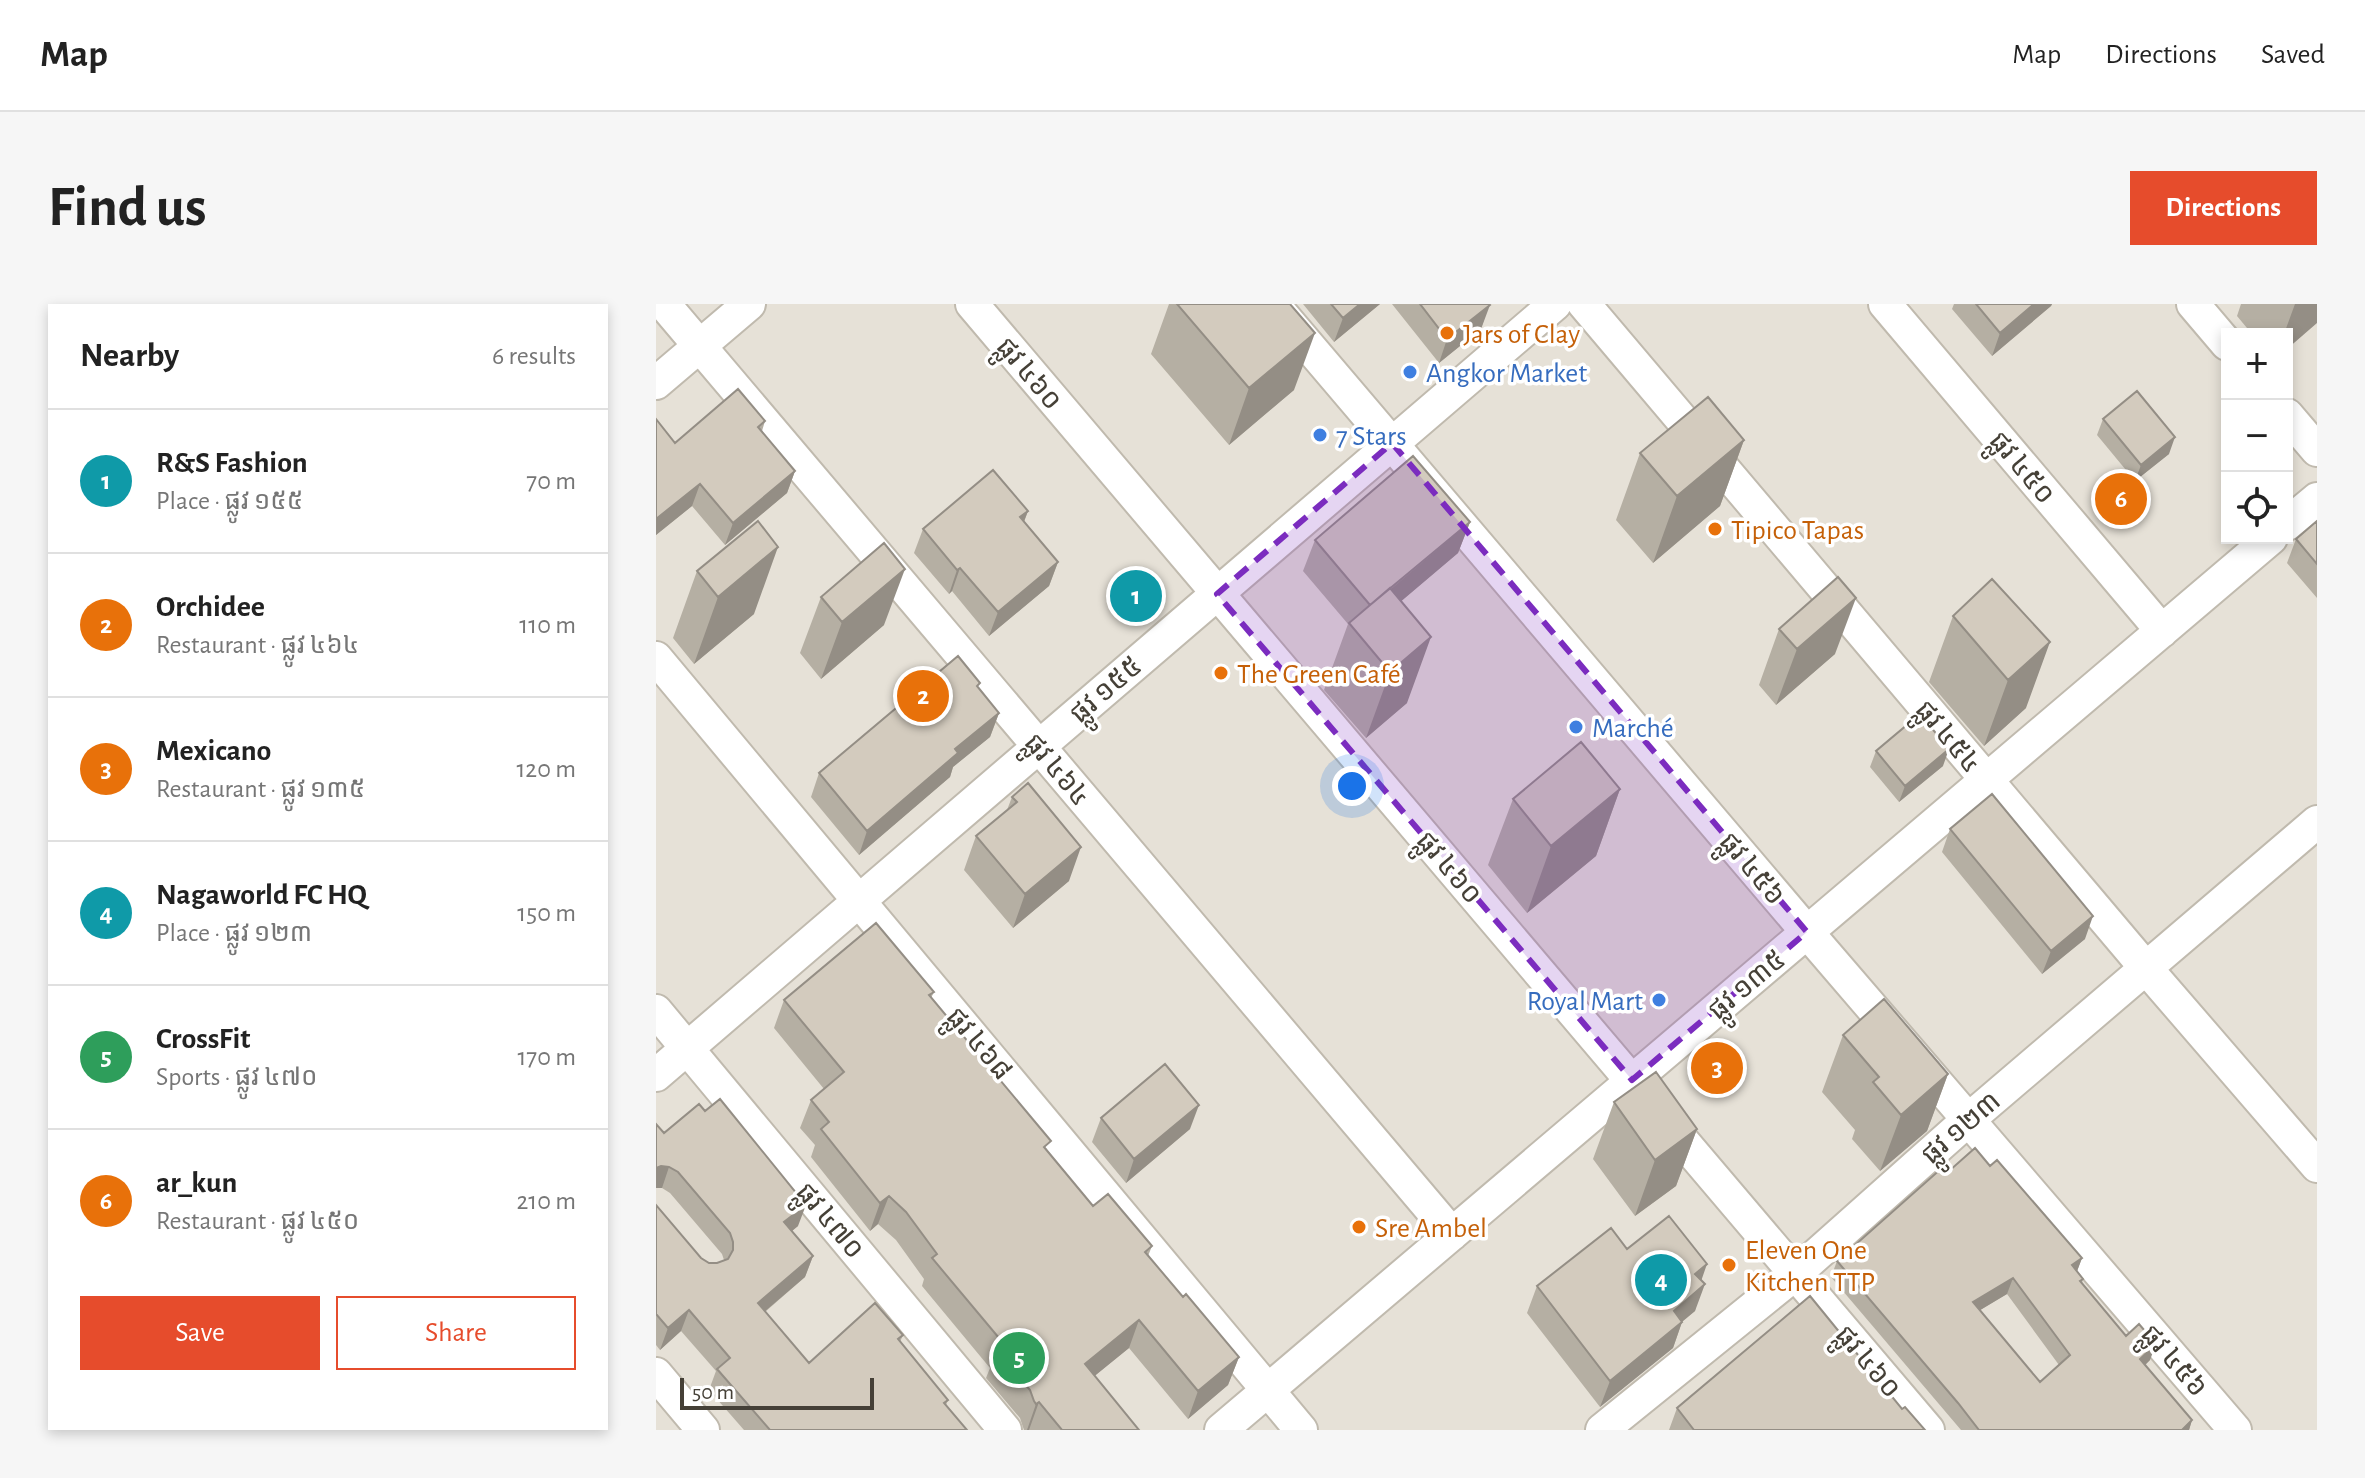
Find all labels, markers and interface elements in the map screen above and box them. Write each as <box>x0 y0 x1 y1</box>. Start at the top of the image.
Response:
text: Map <box>40 36 108 74</box>
text: Map <box>2012 41 2061 69</box>
text: Directions <box>2105 41 2217 69</box>
text: Saved <box>2261 41 2325 69</box>
button: Directions <box>2130 171 2317 245</box>
text: Find us <box>48 180 206 236</box>
place label: Jars of Clay <box>1463 321 1580 349</box>
marker: Jars of Clay <box>1438 324 1456 342</box>
map controls <box>2221 328 2293 544</box>
button: + <box>2221 328 2293 400</box>
street label: ផ្លូវ ៤៦០ <box>983 333 1066 422</box>
text: Nearby <box>80 339 179 373</box>
text: 6 results <box>492 343 576 369</box>
place label: Angkor Market <box>1426 360 1587 388</box>
marker: Angkor Market <box>1401 363 1419 381</box>
button: − <box>2221 400 2293 472</box>
place label: 7 Stars <box>1336 423 1407 451</box>
marker: 7 Stars <box>1311 426 1329 444</box>
street label: ផ្លូវ ៤៥០ <box>1976 427 2059 516</box>
text: R&S Fashion <box>156 448 308 478</box>
text: 1 <box>101 468 111 494</box>
text: 70 m <box>526 468 576 494</box>
pin: 6 <box>2095 469 2147 529</box>
button: locate <box>2221 472 2293 544</box>
text: Place · ផ្លូវ ១៥៥ <box>156 488 303 514</box>
place label: Tipico Tapas <box>1731 517 1864 545</box>
marker: Tipico Tapas <box>1706 520 1724 538</box>
pin: 1 <box>1110 566 1162 626</box>
text: Orchidee <box>156 592 265 622</box>
text: 2 <box>100 612 112 638</box>
text: 110 m <box>519 612 576 638</box>
text: Restaurant · ផ្លូវ ៤៦៤ <box>156 632 359 658</box>
street label: ផ្លូវ ១៥៥ <box>1065 652 1154 736</box>
place label: The Green Café <box>1237 661 1401 689</box>
marker: The Green Café <box>1212 664 1230 682</box>
pin: 2 <box>897 666 949 726</box>
street label: ផ្លូវ ៤៥៤ <box>1902 696 1985 785</box>
place label: Marché <box>1592 715 1674 743</box>
marker: Marché <box>1567 718 1585 736</box>
street label: ផ្លូវ ៤៦៤ <box>1011 729 1094 818</box>
text: Mexicano <box>156 736 271 766</box>
text: 3 <box>100 756 112 782</box>
text: 120 m <box>516 756 576 782</box>
your location <box>1332 766 1372 806</box>
text: Restaurant · ផ្លូវ ១៣៥ <box>156 776 365 802</box>
street label: ផ្លូវ ៤៦០ <box>1403 827 1486 916</box>
street label: ផ្លូវ ៤៥៦ <box>1706 828 1789 917</box>
text: Nagaworld FC HQ <box>156 880 367 910</box>
text: 4 <box>99 900 113 926</box>
text: 150 m <box>517 900 576 926</box>
text: Place · ផ្លូវ ១២៣ <box>156 920 312 946</box>
street label: ផ្លូវ ១៣៥ <box>1703 945 1797 1033</box>
place label: Royal Mart <box>1527 988 1643 1016</box>
marker: Royal Mart <box>1650 991 1668 1009</box>
street label: ផ្លូវ ៤៦៨ <box>933 1003 1016 1092</box>
text: CrossFit <box>156 1024 251 1054</box>
pin: 3 <box>1691 1038 1743 1098</box>
text: 5 <box>100 1044 112 1070</box>
text: 170 m <box>517 1044 576 1070</box>
text: Sports · ផ្លូវ ៤៧០ <box>156 1064 317 1090</box>
street label: ផ្លូវ ១២៣ <box>1916 1087 2012 1177</box>
text: ar_kun <box>156 1168 237 1198</box>
street label: ផ្លូវ ៤៧០ <box>783 1178 869 1270</box>
text: 6 <box>100 1188 112 1214</box>
text: 210 m <box>516 1188 576 1214</box>
text: Restaurant · ផ្លូវ ៤៥០ <box>156 1208 359 1234</box>
place label: Sre Ambel <box>1375 1215 1487 1243</box>
marker: Sre Ambel <box>1350 1218 1368 1236</box>
place label: Eleven One Kitchen TTP <box>1745 1237 1875 1297</box>
pin: 4 <box>1635 1250 1687 1310</box>
marker: Eleven One Kitchen TTP <box>1720 1256 1738 1274</box>
button: Save <box>80 1296 320 1370</box>
button: Share <box>336 1296 576 1370</box>
street label: ផ្លូវ ៤៥៦ <box>2128 1320 2212 1409</box>
street label: ផ្លូវ ៤៦០ <box>1822 1321 1905 1410</box>
pin: 5 <box>993 1328 1045 1388</box>
scale bar <box>680 1374 874 1410</box>
text: 50 m <box>692 1381 734 1403</box>

